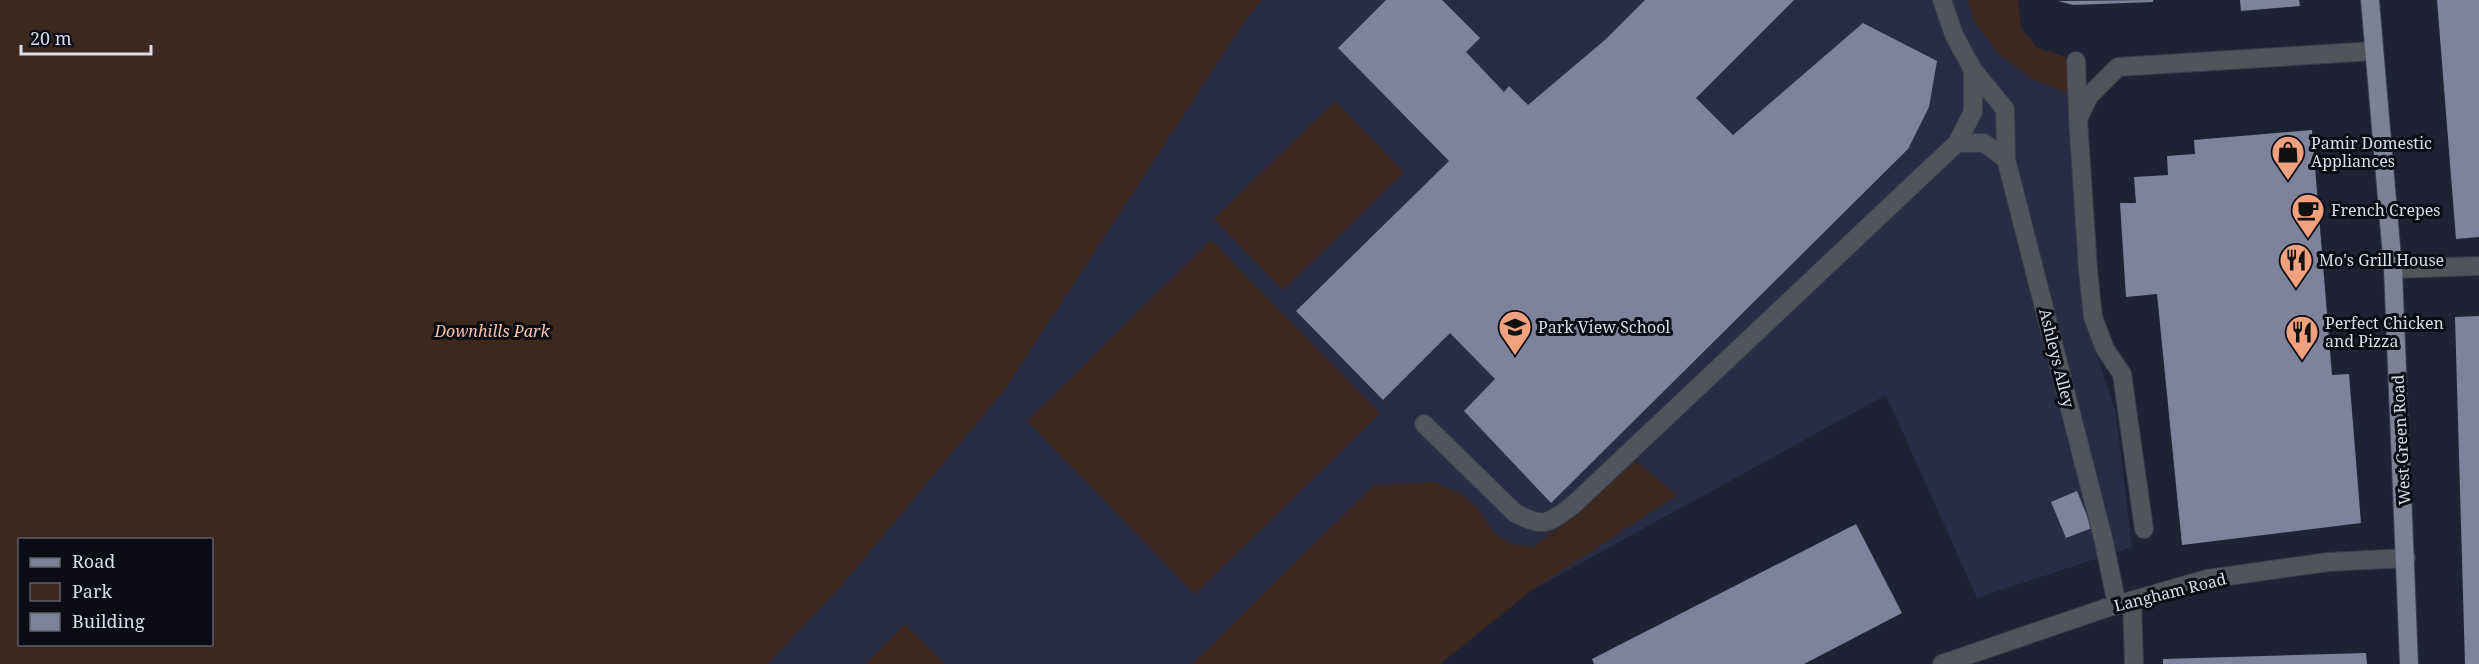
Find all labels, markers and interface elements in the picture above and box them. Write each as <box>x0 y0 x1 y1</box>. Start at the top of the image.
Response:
scale bar <box>21 18 152 56</box>
text: 20 m <box>30 26 72 50</box>
place label: Pamir Domestic Appliances <box>2311 132 2432 172</box>
shop icon: Pamir Domestic Appliances <box>2270 134 2306 181</box>
cafe icon: French Crepes <box>2290 192 2326 239</box>
place label: French Crepes <box>2331 199 2441 221</box>
restaurant icon: Mo's Grill House <box>2278 242 2314 289</box>
place label: Mo's Grill House <box>2319 249 2444 271</box>
street label: Ashleys Alley <box>2034 306 2080 411</box>
school or university icon: Park View School <box>1497 309 1533 356</box>
place label: Perfect Chicken and Pizza <box>2325 312 2444 352</box>
restaurant icon: Perfect Chicken and Pizza <box>2284 314 2320 361</box>
place label: Park View School <box>1538 316 1670 338</box>
park label: Downhills Park <box>433 320 550 342</box>
street label: West Green Road <box>2387 374 2415 506</box>
legend <box>18 538 213 646</box>
text: Road <box>72 549 115 573</box>
street label: Langham Road <box>2112 567 2229 617</box>
text: Park <box>72 579 112 603</box>
text: Building <box>72 609 145 633</box>

